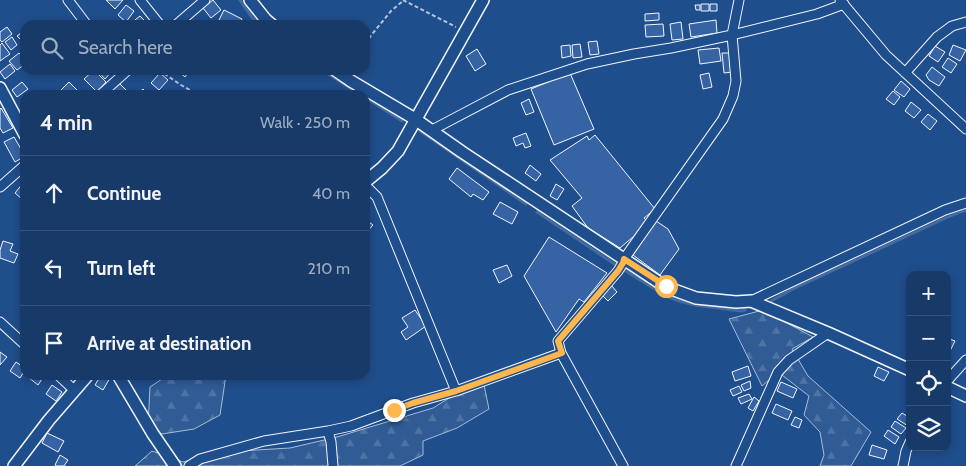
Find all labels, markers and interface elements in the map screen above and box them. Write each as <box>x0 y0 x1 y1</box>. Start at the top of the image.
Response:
search box <box>20 20 370 75</box>
icon: search <box>38 34 66 62</box>
text: Search here <box>78 36 172 59</box>
text: 4 min <box>40 110 93 135</box>
text: Walk · 250 m <box>260 113 350 132</box>
icon: ahead <box>40 179 68 207</box>
text: Continue <box>87 182 161 205</box>
text: 40 m <box>312 184 350 203</box>
icon: left <box>40 254 68 282</box>
text: Turn left <box>87 257 155 280</box>
text: 210 m <box>308 259 350 278</box>
map controls <box>906 271 951 451</box>
button: + <box>906 271 951 316</box>
route start <box>655 275 678 298</box>
button: − <box>906 316 951 361</box>
icon: arrive <box>40 329 68 357</box>
text: Arrive at destination <box>87 332 251 355</box>
button: locate <box>906 361 951 406</box>
route end <box>383 399 406 422</box>
button: layers <box>906 406 951 451</box>

